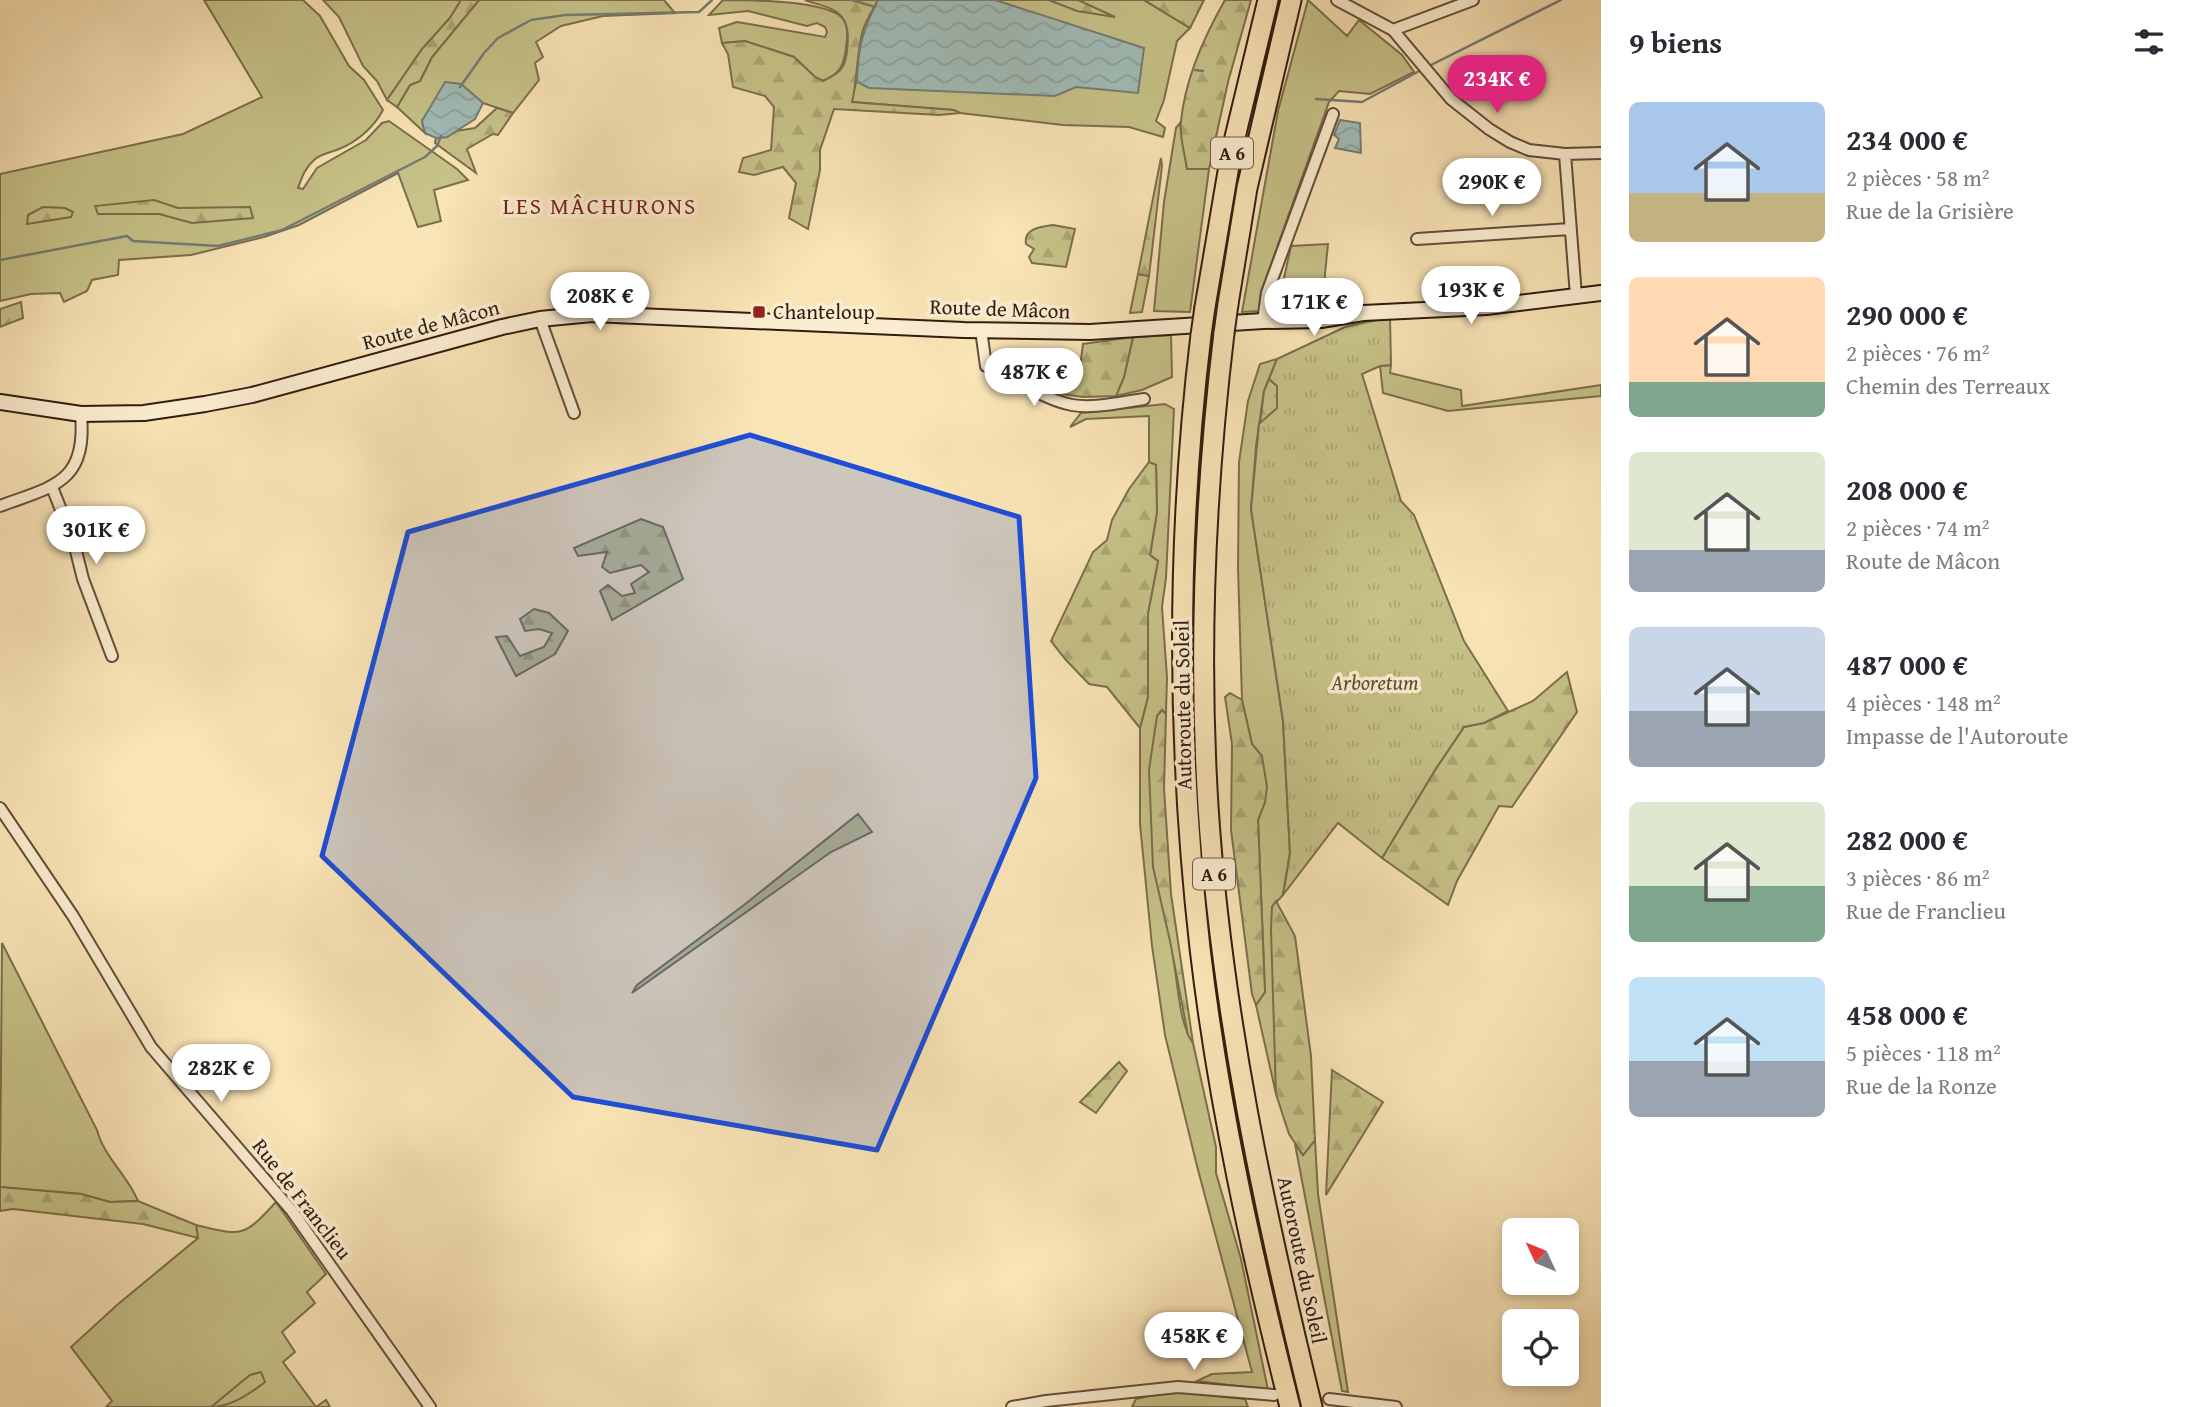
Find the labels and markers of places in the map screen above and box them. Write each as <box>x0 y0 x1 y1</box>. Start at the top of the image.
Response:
pin: 234K € <box>1440 55 1554 115</box>
pin: 290K € <box>1435 158 1549 218</box>
pin: 193K € <box>1414 266 1528 326</box>
pin: 208K € <box>543 272 657 332</box>
pin: 171K € <box>1257 278 1371 338</box>
place label: Chanteloup <box>773 296 875 327</box>
marker: Chanteloup <box>751 304 767 320</box>
pin: 487K € <box>977 348 1091 408</box>
pin: 301K € <box>39 506 153 566</box>
pin: 282K € <box>164 1044 278 1104</box>
pin: 458K € <box>1137 1312 1251 1372</box>

